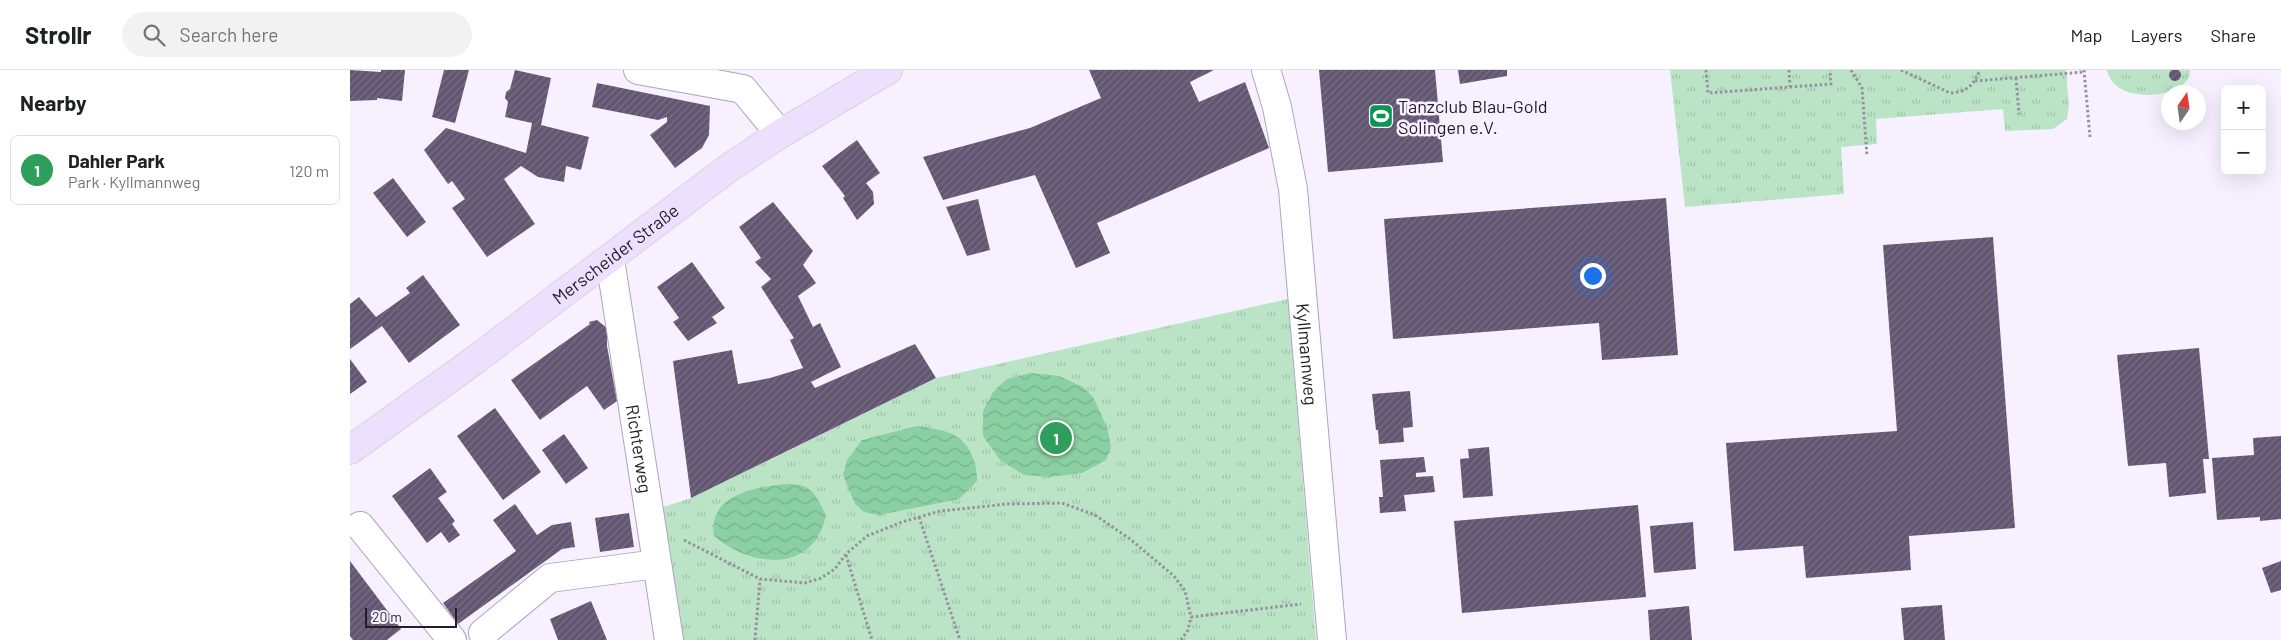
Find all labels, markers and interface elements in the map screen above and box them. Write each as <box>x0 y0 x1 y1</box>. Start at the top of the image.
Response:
search box <box>122 12 472 57</box>
text: Strollr <box>25 20 92 49</box>
icon: search <box>140 21 168 49</box>
text: Search here <box>180 23 278 46</box>
text: Map <box>2070 24 2102 46</box>
text: Layers <box>2130 24 2183 46</box>
text: Share <box>2211 24 2256 46</box>
north arrow <box>2161 85 2206 130</box>
map controls <box>2221 85 2266 175</box>
button: + <box>2221 85 2266 130</box>
text: Nearby <box>20 90 86 115</box>
place label: Tanzclub Blau-Gold Solingen e.V. <box>1398 95 1548 138</box>
sports icon: Tanzclub Blau-Gold Solingen e.V. <box>1368 103 1394 129</box>
button: − <box>2221 130 2266 175</box>
text: Dahler Park <box>68 149 165 172</box>
text: 1 <box>34 161 40 180</box>
text: 120 m <box>289 161 329 180</box>
text: Park · Kyllmannweg <box>68 172 200 191</box>
street label: Merscheider Straße <box>548 199 683 309</box>
your location <box>1580 263 1606 289</box>
street label: Kyllmannweg <box>1292 302 1323 406</box>
street label: Richterweg <box>622 403 657 495</box>
pin: 1 <box>1040 419 1072 457</box>
scale bar <box>365 605 458 628</box>
text: 20 m <box>372 608 402 625</box>

